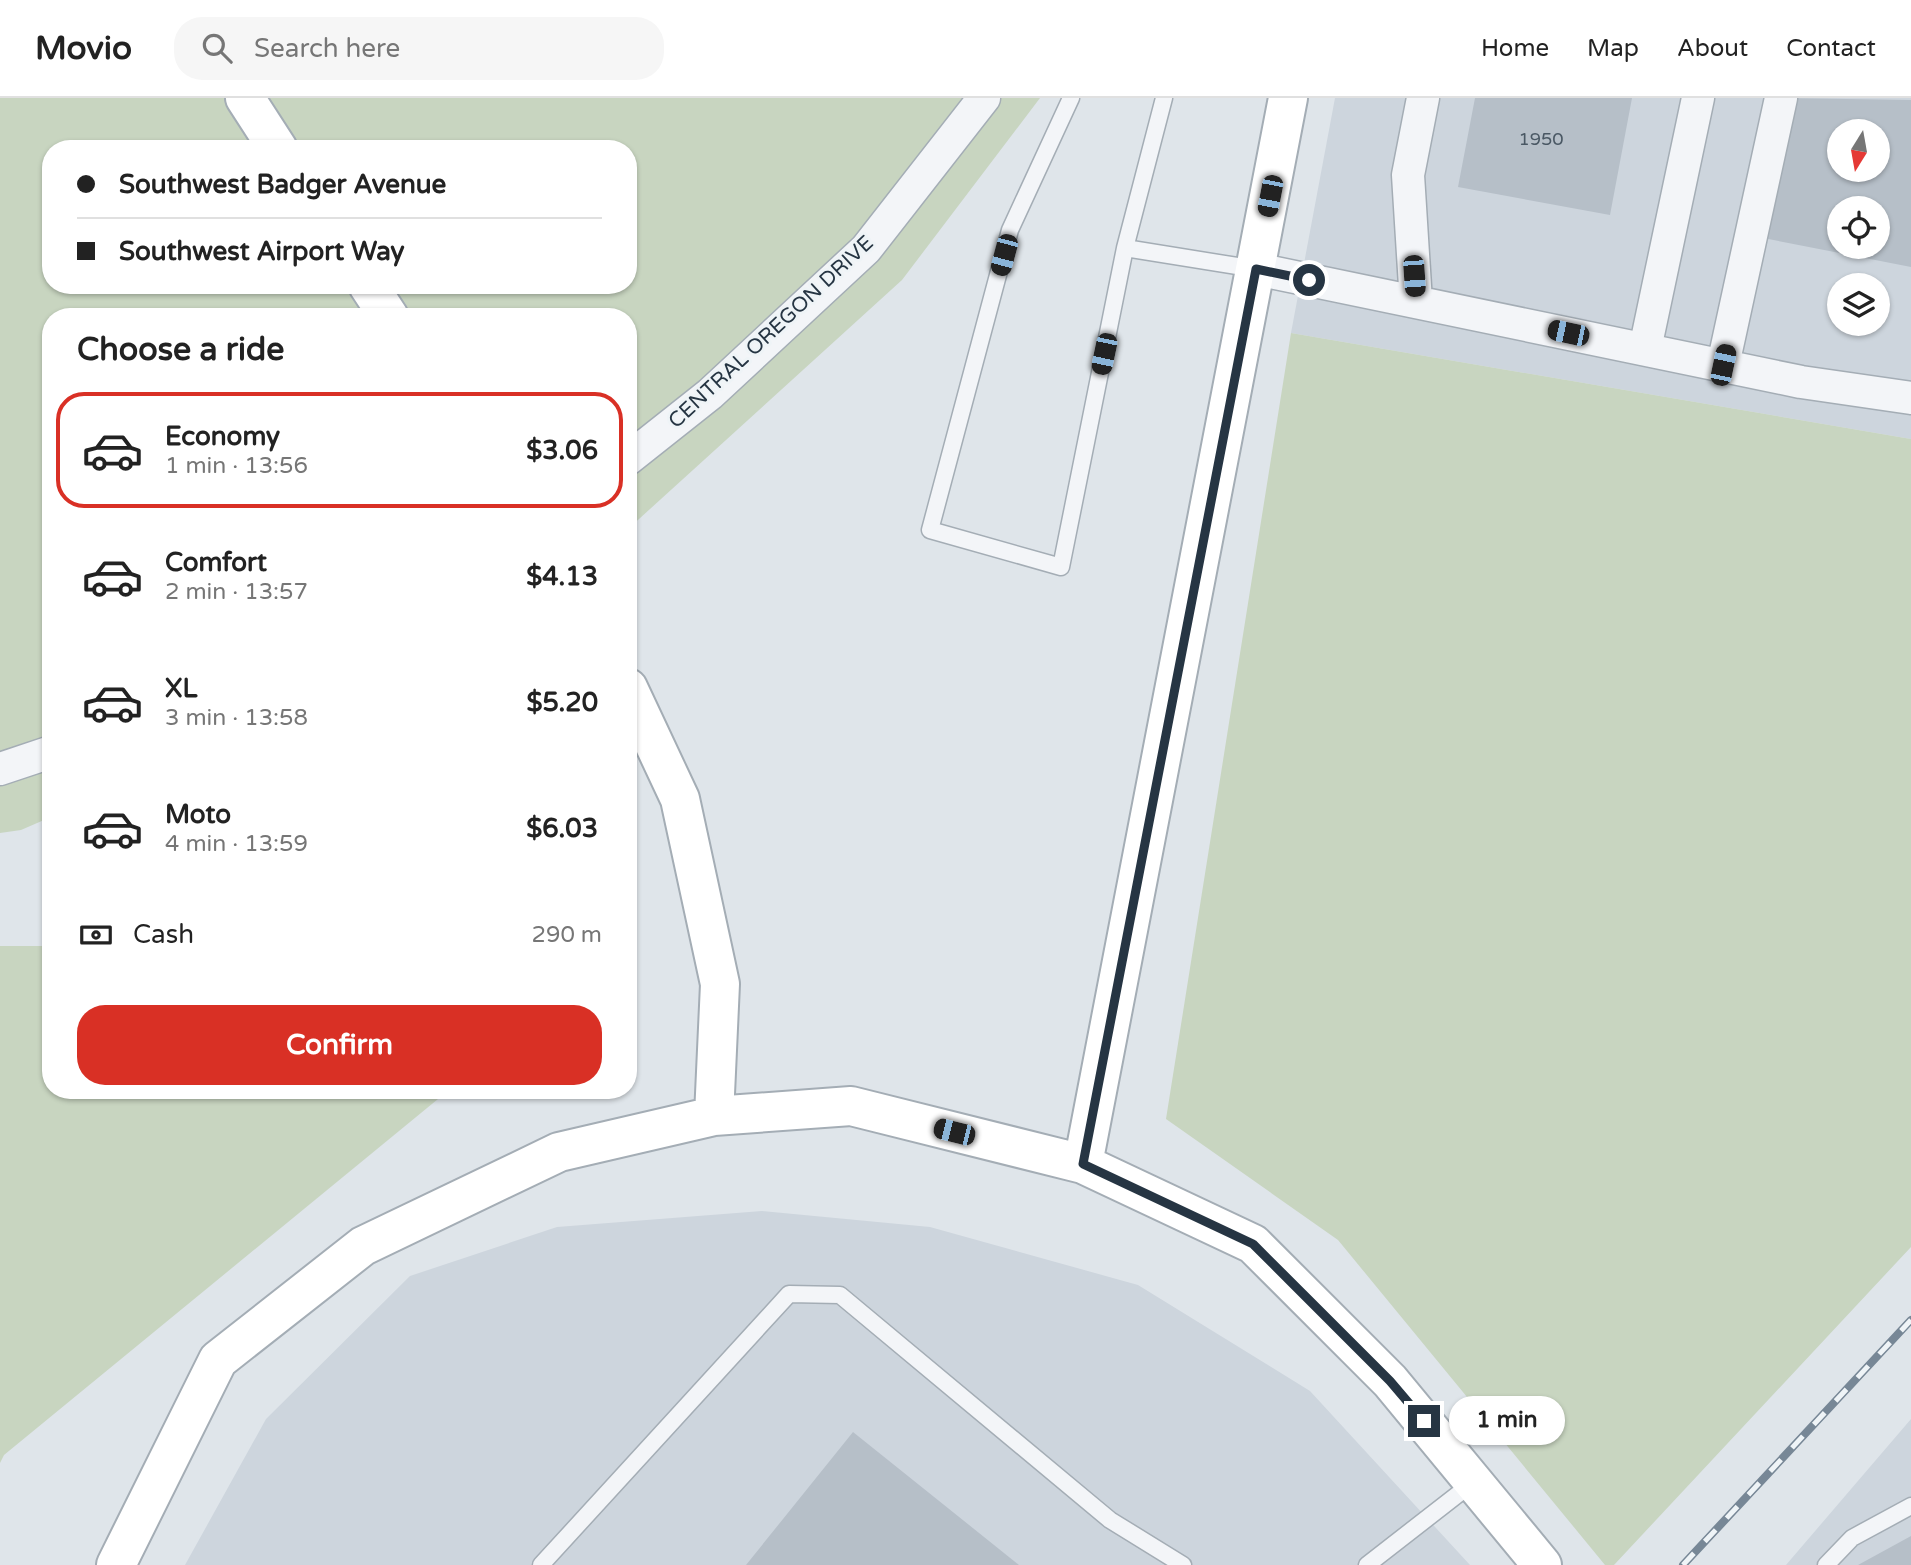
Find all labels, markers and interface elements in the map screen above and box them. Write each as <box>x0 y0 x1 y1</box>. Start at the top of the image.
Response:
search box <box>174 17 664 80</box>
text: Movio <box>35 29 132 68</box>
icon: search <box>198 29 236 67</box>
text: Search here <box>254 33 400 64</box>
text: Home <box>1481 34 1549 63</box>
text: Map <box>1587 34 1639 63</box>
text: About <box>1677 34 1748 63</box>
text: Contact <box>1786 34 1876 63</box>
north arrow <box>1827 119 1890 182</box>
map controls <box>1827 119 1890 336</box>
house number: 1950 <box>1518 128 1564 150</box>
text: Southwest Badger Avenue <box>119 169 446 200</box>
car <box>1256 173 1285 219</box>
button: locate <box>1827 196 1890 259</box>
street label: CENTRAL OREGON DRIVE <box>663 230 879 434</box>
car <box>989 232 1020 278</box>
text: Southwest Airport Way <box>119 236 404 267</box>
car <box>1403 254 1426 298</box>
route start <box>1293 264 1325 296</box>
button: layers <box>1827 273 1890 336</box>
car <box>1546 318 1591 348</box>
text: Choose a ride <box>77 331 284 369</box>
car <box>1090 331 1119 377</box>
car <box>1709 342 1738 388</box>
icon: car <box>81 419 144 482</box>
text: Economy <box>165 421 280 452</box>
text: $3.06 <box>526 435 598 466</box>
text: 1 min · 13:56 <box>165 452 308 480</box>
icon: car <box>81 545 144 608</box>
text: Comfort <box>165 547 267 578</box>
text: $4.13 <box>526 561 598 592</box>
text: 2 min · 13:57 <box>165 578 308 606</box>
icon: car <box>81 671 144 734</box>
text: XL <box>165 673 197 704</box>
text: $5.20 <box>526 687 598 718</box>
text: 3 min · 13:58 <box>165 704 308 732</box>
icon: car <box>81 797 144 860</box>
text: Moto <box>165 799 231 830</box>
text: $6.03 <box>526 813 598 844</box>
text: 4 min · 13:59 <box>165 830 308 858</box>
icon: cash <box>77 916 115 954</box>
text: Cash <box>133 919 194 950</box>
text: 290 m <box>532 921 602 949</box>
button: Confirm <box>77 1005 602 1085</box>
car <box>932 1117 977 1147</box>
callout: 1 min <box>1448 1396 1564 1446</box>
route end <box>1408 1405 1440 1437</box>
text: 1 min <box>1476 1406 1538 1434</box>

